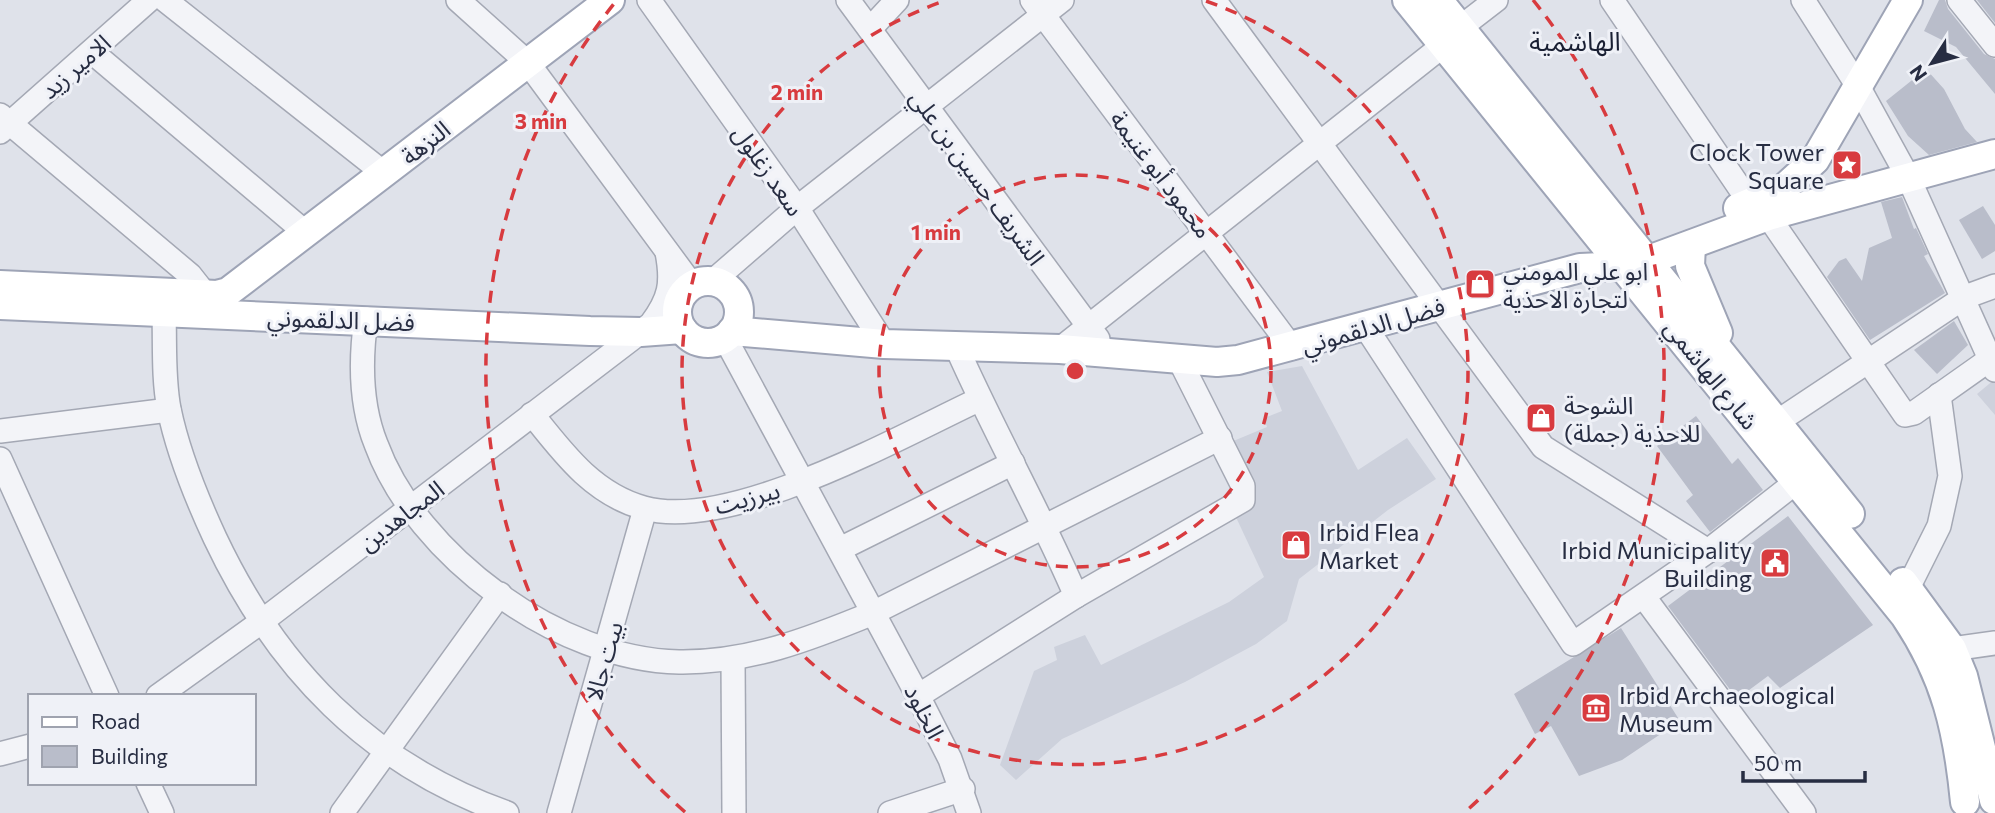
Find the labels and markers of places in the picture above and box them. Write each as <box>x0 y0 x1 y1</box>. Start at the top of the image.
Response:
place label: Clock Tower Square <box>1689 137 1824 194</box>
place icon: Clock Tower Square <box>1830 148 1864 182</box>
place label: ابو علي المومني لتجارة الاحذية <box>1503 256 1648 314</box>
shop icon: ابو علي المومني لتجارة الاحذية <box>1463 267 1497 301</box>
centre of rings <box>1063 359 1087 383</box>
place label: الشوحة للاحذية (جملة) <box>1564 390 1700 447</box>
shop icon: الشوحة للاحذية (جملة) <box>1524 401 1558 435</box>
place label: Irbid Flea Market <box>1319 517 1419 574</box>
shop icon: Irbid Flea Market <box>1279 528 1313 562</box>
place label: Irbid Municipality Building <box>1561 535 1752 592</box>
public building icon: Irbid Municipality Building <box>1758 546 1792 580</box>
place label: Irbid Archaeological Museum <box>1619 680 1835 737</box>
museum icon: Irbid Archaeological Museum <box>1579 691 1613 725</box>

